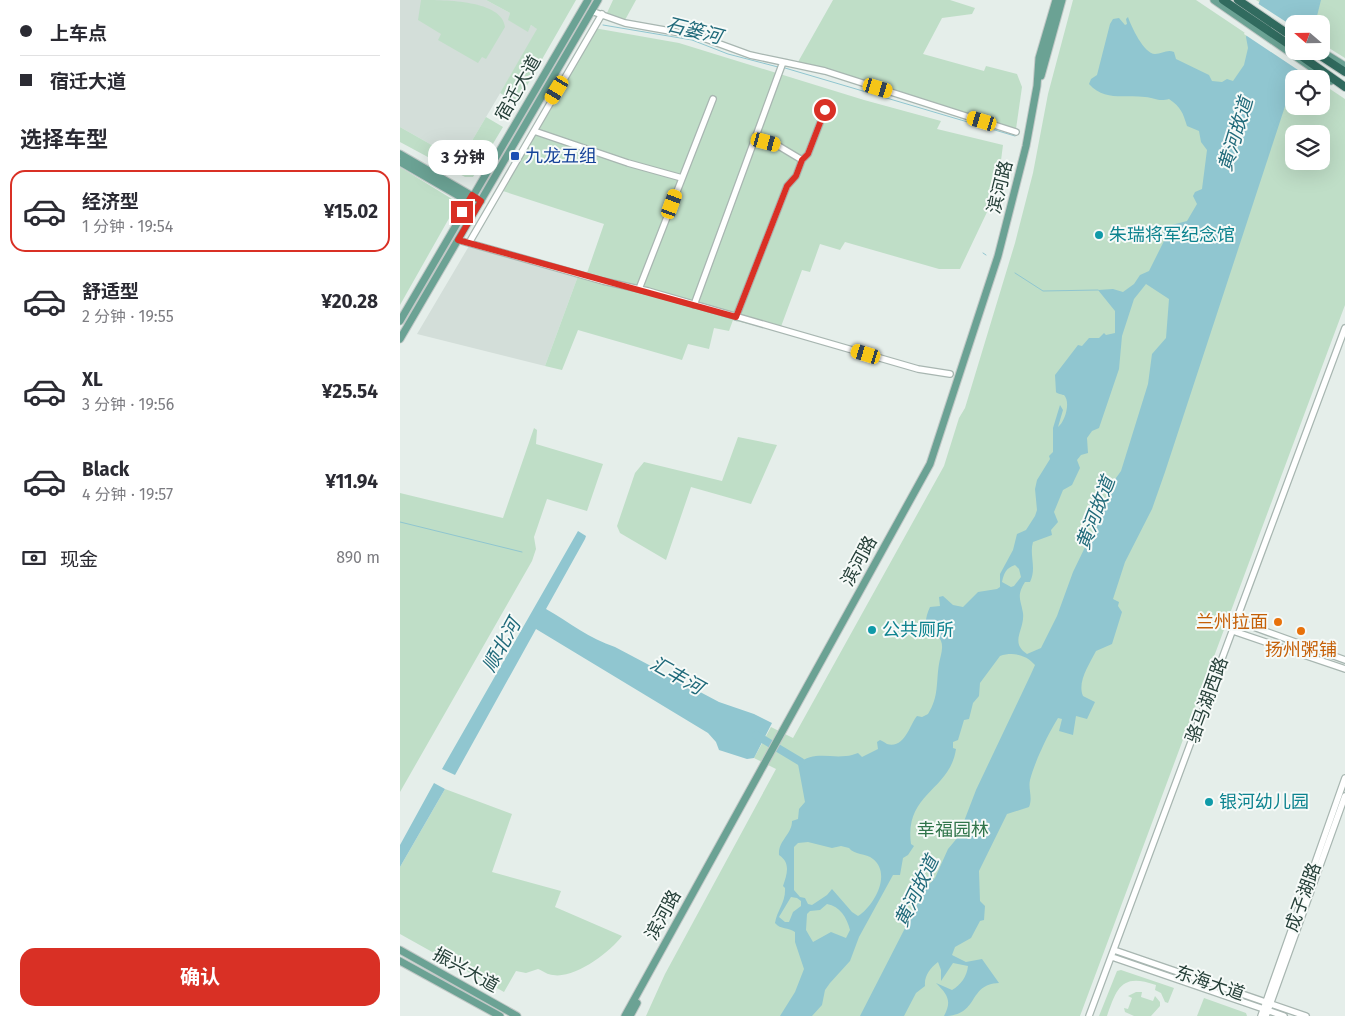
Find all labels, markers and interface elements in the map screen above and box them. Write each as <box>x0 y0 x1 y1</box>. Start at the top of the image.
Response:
water label: 石篓河 <box>663 12 728 50</box>
north arrow <box>1285 15 1330 60</box>
map controls <box>1285 15 1330 170</box>
text: 上车点 <box>50 22 107 45</box>
street label: 宿迁大道 <box>490 51 546 125</box>
text: 宿迁大道 <box>50 70 126 93</box>
button: locate <box>1285 70 1330 115</box>
car <box>542 73 571 107</box>
car <box>861 76 894 100</box>
water label: 黄河故道 <box>1213 92 1258 174</box>
route start <box>814 99 836 121</box>
car <box>965 109 998 133</box>
button: layers <box>1285 125 1330 170</box>
text: 选择车型 <box>20 126 108 153</box>
car <box>749 131 782 153</box>
callout: 3 分钟 <box>427 140 497 174</box>
place label: 九龙五组 <box>525 145 597 167</box>
text: 3 分钟 <box>441 148 485 167</box>
marker: 九龙五组 <box>509 150 521 162</box>
street label: 滨河路 <box>983 158 1017 216</box>
car <box>659 187 684 221</box>
icon: car <box>22 189 67 234</box>
text: 经济型 <box>82 190 139 213</box>
text: ¥15.02 <box>324 200 378 223</box>
route end <box>451 201 473 223</box>
text: 1 分钟 · 19:54 <box>82 217 173 236</box>
place label: 朱瑞将军纪念馆 <box>1109 224 1235 246</box>
marker: 朱瑞将军纪念馆 <box>1093 229 1105 241</box>
icon: car <box>22 279 67 324</box>
text: 舒适型 <box>82 280 139 303</box>
text: ¥20.28 <box>321 290 378 313</box>
text: 2 分钟 · 19:55 <box>82 307 174 326</box>
car <box>849 342 882 366</box>
text: XL <box>82 368 103 391</box>
icon: car <box>22 369 67 414</box>
text: ¥25.54 <box>322 380 378 403</box>
text: 3 分钟 · 19:56 <box>82 395 174 414</box>
text: Black <box>82 458 129 481</box>
icon: car <box>22 459 67 504</box>
text: ¥11.94 <box>325 470 378 493</box>
water label: 黄河故道 <box>1071 471 1121 553</box>
text: 4 分钟 · 19:57 <box>82 485 173 504</box>
street label: 滨河路 <box>836 532 882 590</box>
icon: cash <box>20 544 48 572</box>
text: 现金 <box>60 548 98 571</box>
text: 890 m <box>336 548 380 567</box>
water label: 顺北河 <box>478 611 527 676</box>
place label: 兰州拉面 <box>1196 611 1268 633</box>
marker: 兰州拉面 <box>1272 616 1284 628</box>
place label: 公共厕所 <box>882 619 954 641</box>
marker: 公共厕所 <box>866 624 878 636</box>
marker: 扬州粥铺 <box>1295 625 1307 637</box>
place label: 扬州粥铺 <box>1265 639 1337 661</box>
water label: 汇丰河 <box>646 652 711 701</box>
street label: 骆马湖西路 <box>1181 654 1233 746</box>
place label: 银河幼儿园 <box>1219 791 1309 813</box>
marker: 银河幼儿园 <box>1203 796 1215 808</box>
park label: 幸福园林 <box>917 819 989 841</box>
water label: 黄河故道 <box>889 849 945 930</box>
street label: 成子湖路 <box>1280 859 1326 935</box>
street label: 滨河路 <box>640 886 686 944</box>
street label: 振兴大道 <box>429 943 503 997</box>
button: 确认 <box>20 948 380 1006</box>
street label: 东海大道 <box>1172 961 1248 1005</box>

